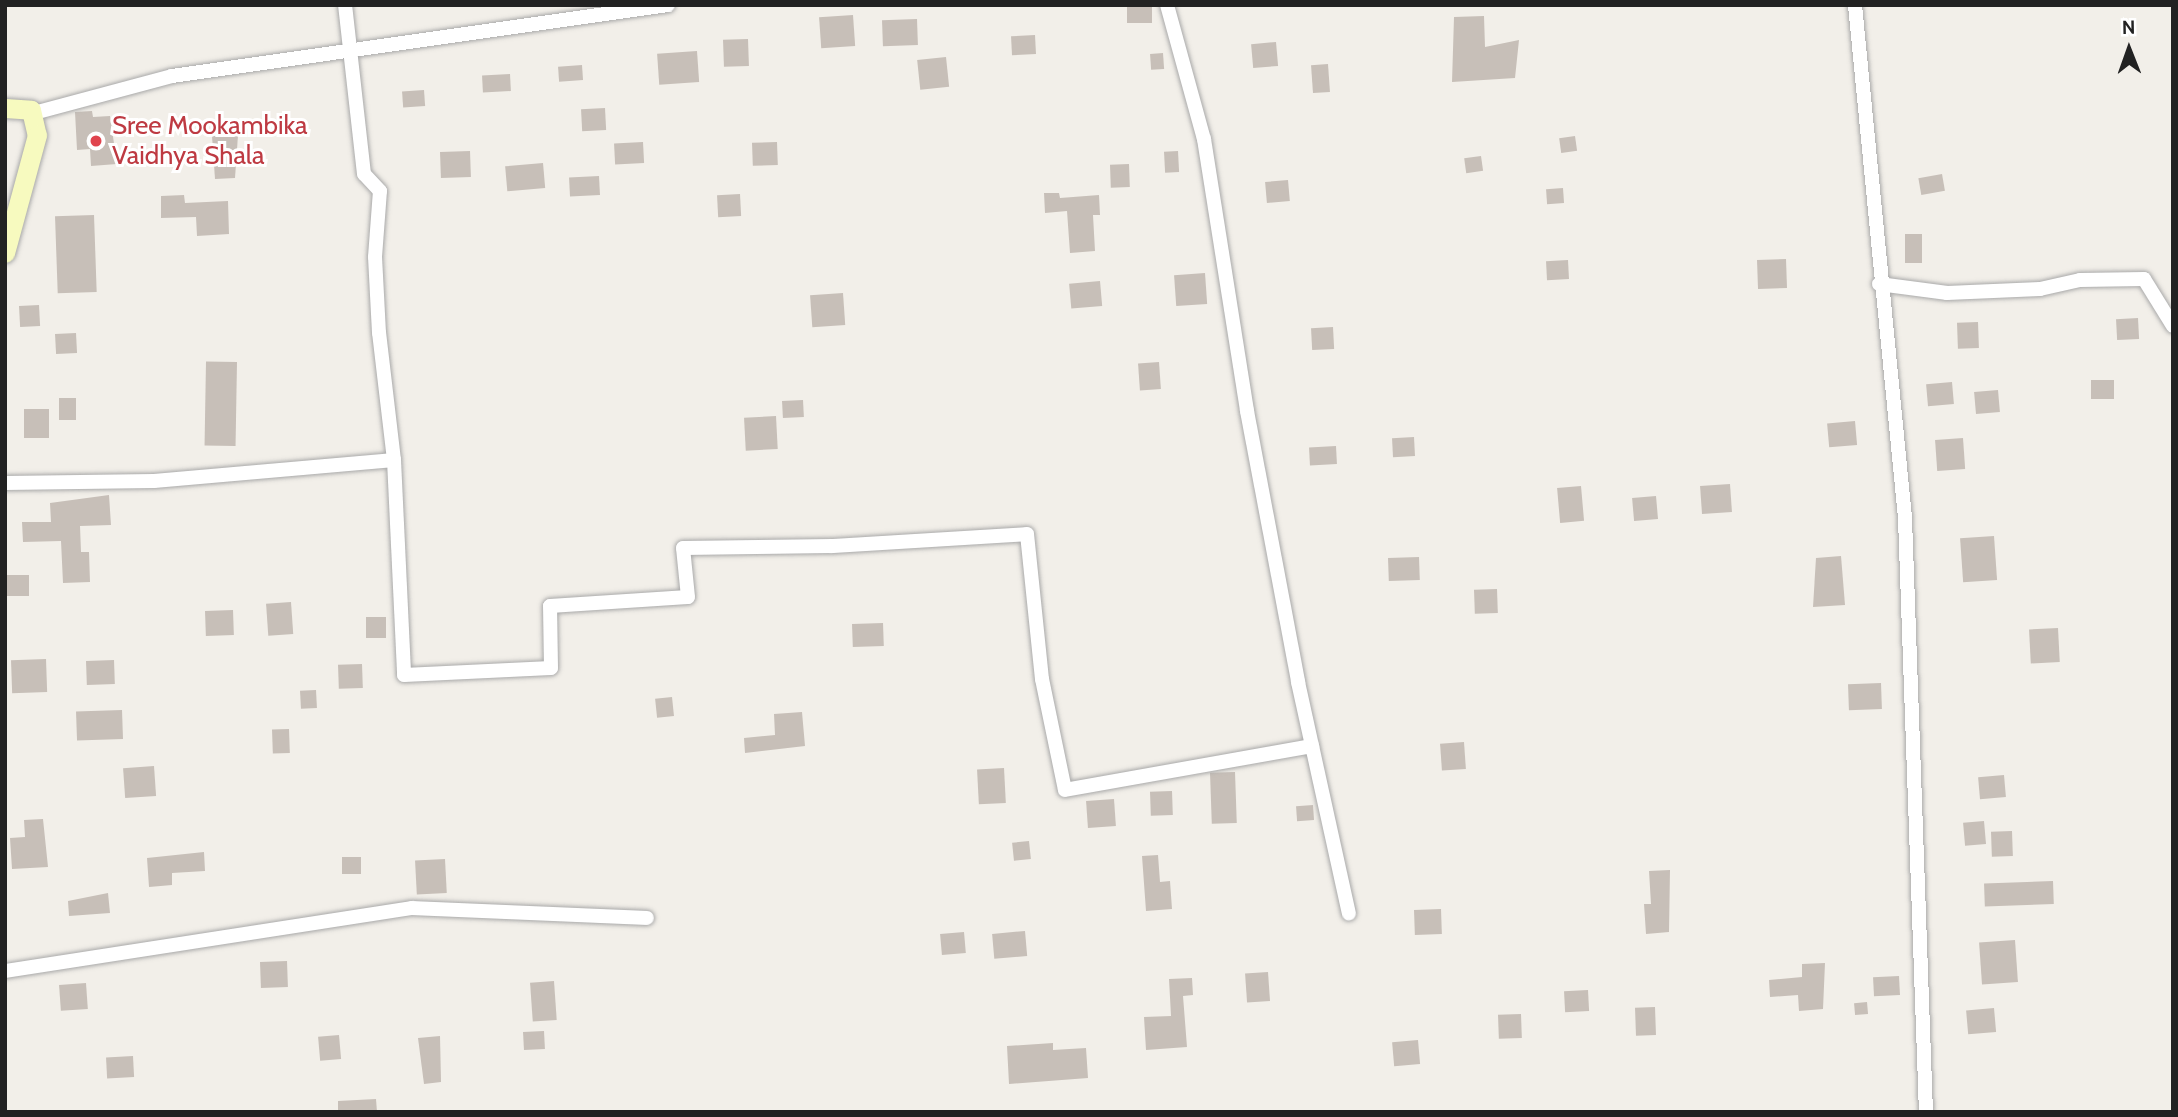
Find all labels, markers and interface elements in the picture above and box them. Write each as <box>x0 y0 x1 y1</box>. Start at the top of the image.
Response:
north arrow <box>2094 14 2164 84</box>
text: N <box>2122 16 2136 39</box>
place label: Sree Mookambika Vaidhya Shala <box>112 110 308 172</box>
marker: Sree Mookambika Vaidhya Shala <box>86 131 106 151</box>

